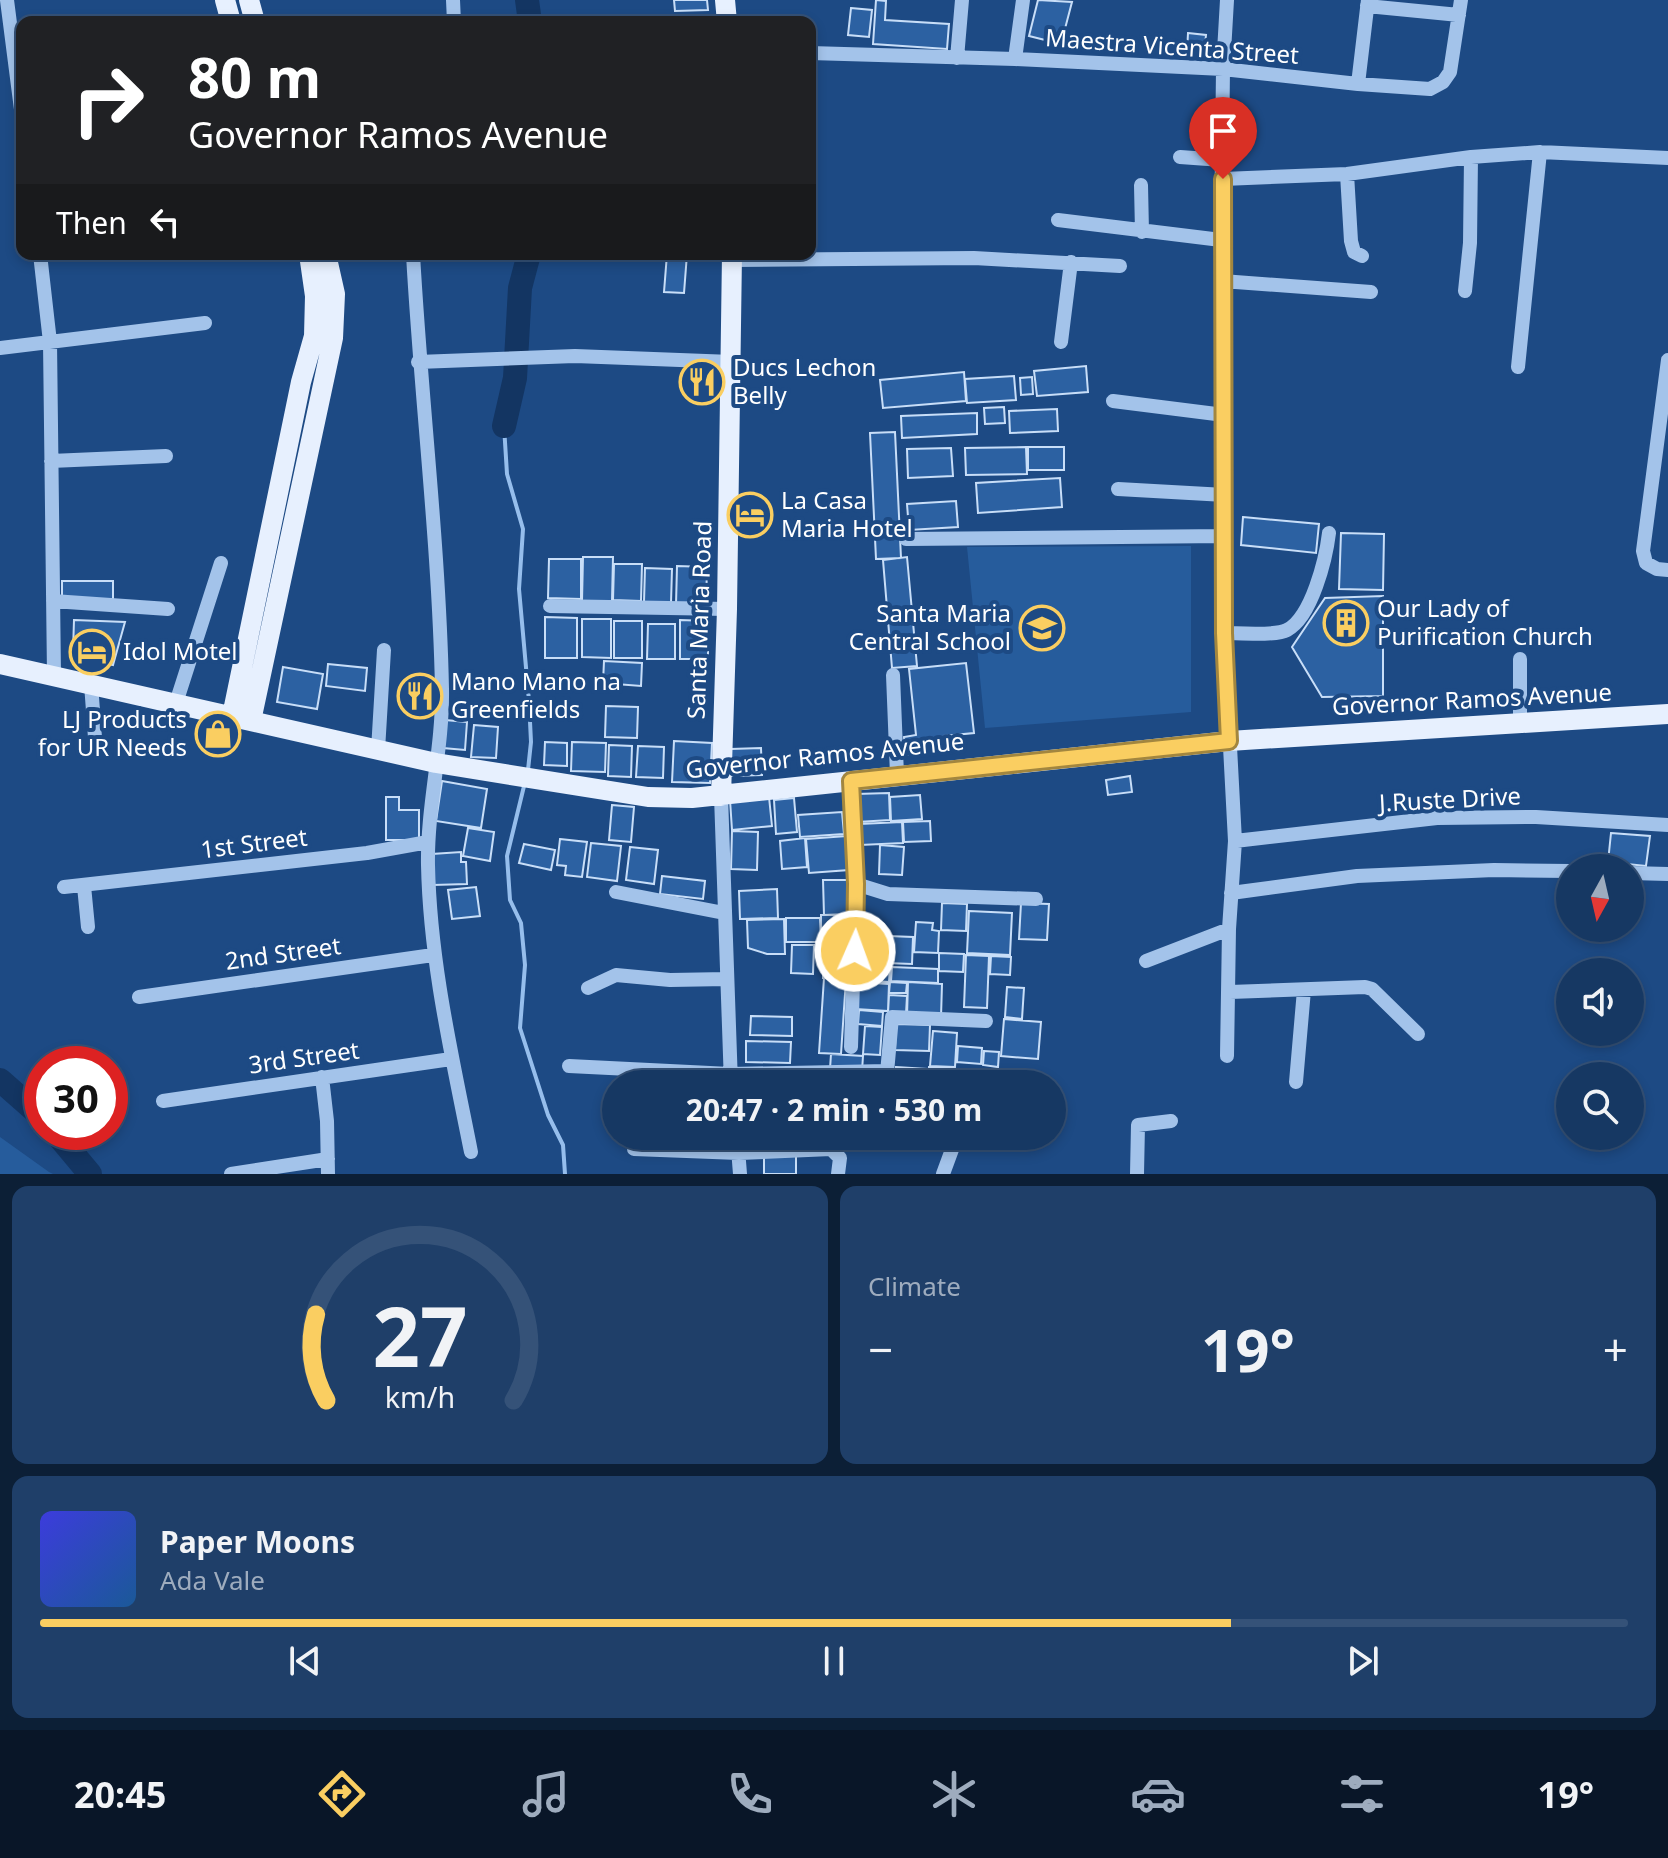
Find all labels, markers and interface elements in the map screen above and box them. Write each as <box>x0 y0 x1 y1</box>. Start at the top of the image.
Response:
street label: Maestra Vicenta Street <box>1044 20 1300 71</box>
text: 80 m <box>188 38 321 114</box>
icon: right <box>56 48 160 152</box>
pin <box>1189 97 1257 179</box>
icon: arrive <box>1201 109 1245 153</box>
text: Governor Ramos Avenue <box>188 110 608 159</box>
icon: left <box>143 200 187 244</box>
text: Then <box>56 202 127 243</box>
place label: Ducs Lechon Belly <box>733 350 876 411</box>
restaurant icon: Ducs Lechon Belly <box>678 358 726 406</box>
place label: La Casa Maria Hotel <box>781 483 913 544</box>
hotel icon: La Casa Maria Hotel <box>726 491 774 539</box>
street label: Santa Maria Road <box>679 520 718 720</box>
place label: Our Lady of Purification Church <box>1377 591 1593 652</box>
place label: Santa Maria Central School <box>849 596 1011 657</box>
building icon: Our Lady of Purification Church <box>1322 599 1370 647</box>
school or university icon: Santa Maria Central School <box>1018 604 1066 652</box>
hotel icon: Idol Motel <box>68 628 116 676</box>
place label: Idol Motel <box>123 634 238 667</box>
place label: Mano Mano na Greenfields <box>451 664 621 725</box>
restaurant icon: Mano Mano na Greenfields <box>396 672 444 720</box>
street label: Governor Ramos Avenue <box>1331 675 1613 722</box>
place label: LJ Products for UR Needs <box>38 702 187 763</box>
shop icon: LJ Products for UR Needs <box>194 710 242 758</box>
street label: Governor Ramos Avenue <box>684 723 966 786</box>
street label: J.Ruste Drive <box>1376 778 1522 819</box>
street label: 1st Street <box>199 820 309 865</box>
north arrow <box>1556 854 1644 942</box>
map controls <box>1556 854 1644 1150</box>
position arrow <box>813 909 897 993</box>
street label: 2nd Street <box>223 928 343 977</box>
button: sound <box>1556 958 1644 1046</box>
street label: 3rd Street <box>246 1032 361 1081</box>
speed limit sign: 30 <box>24 1046 128 1150</box>
button: search <box>1556 1062 1644 1150</box>
text: 20:47 · 2 min · 530 m <box>686 1089 982 1130</box>
text: Climate <box>868 1268 961 1304</box>
text: 27 <box>372 1278 468 1391</box>
text: 19° <box>1201 1308 1295 1390</box>
text: − <box>868 1319 893 1379</box>
text: + <box>1603 1319 1628 1379</box>
text: km/h <box>385 1377 455 1416</box>
text: Paper Moons <box>160 1521 355 1562</box>
text: Ada Vale <box>160 1562 265 1598</box>
icon: previous <box>283 1639 327 1683</box>
icon: pause <box>812 1639 856 1683</box>
icon: next <box>1341 1639 1385 1683</box>
icon: directions <box>314 1766 370 1822</box>
icon: music <box>518 1766 574 1822</box>
icon: phone <box>722 1766 778 1822</box>
icon: climate <box>926 1766 982 1822</box>
icon: car <box>1130 1766 1186 1822</box>
icon: filters <box>1334 1766 1390 1822</box>
text: 20:45 <box>74 1770 166 1819</box>
text: 19° <box>1538 1770 1594 1819</box>

